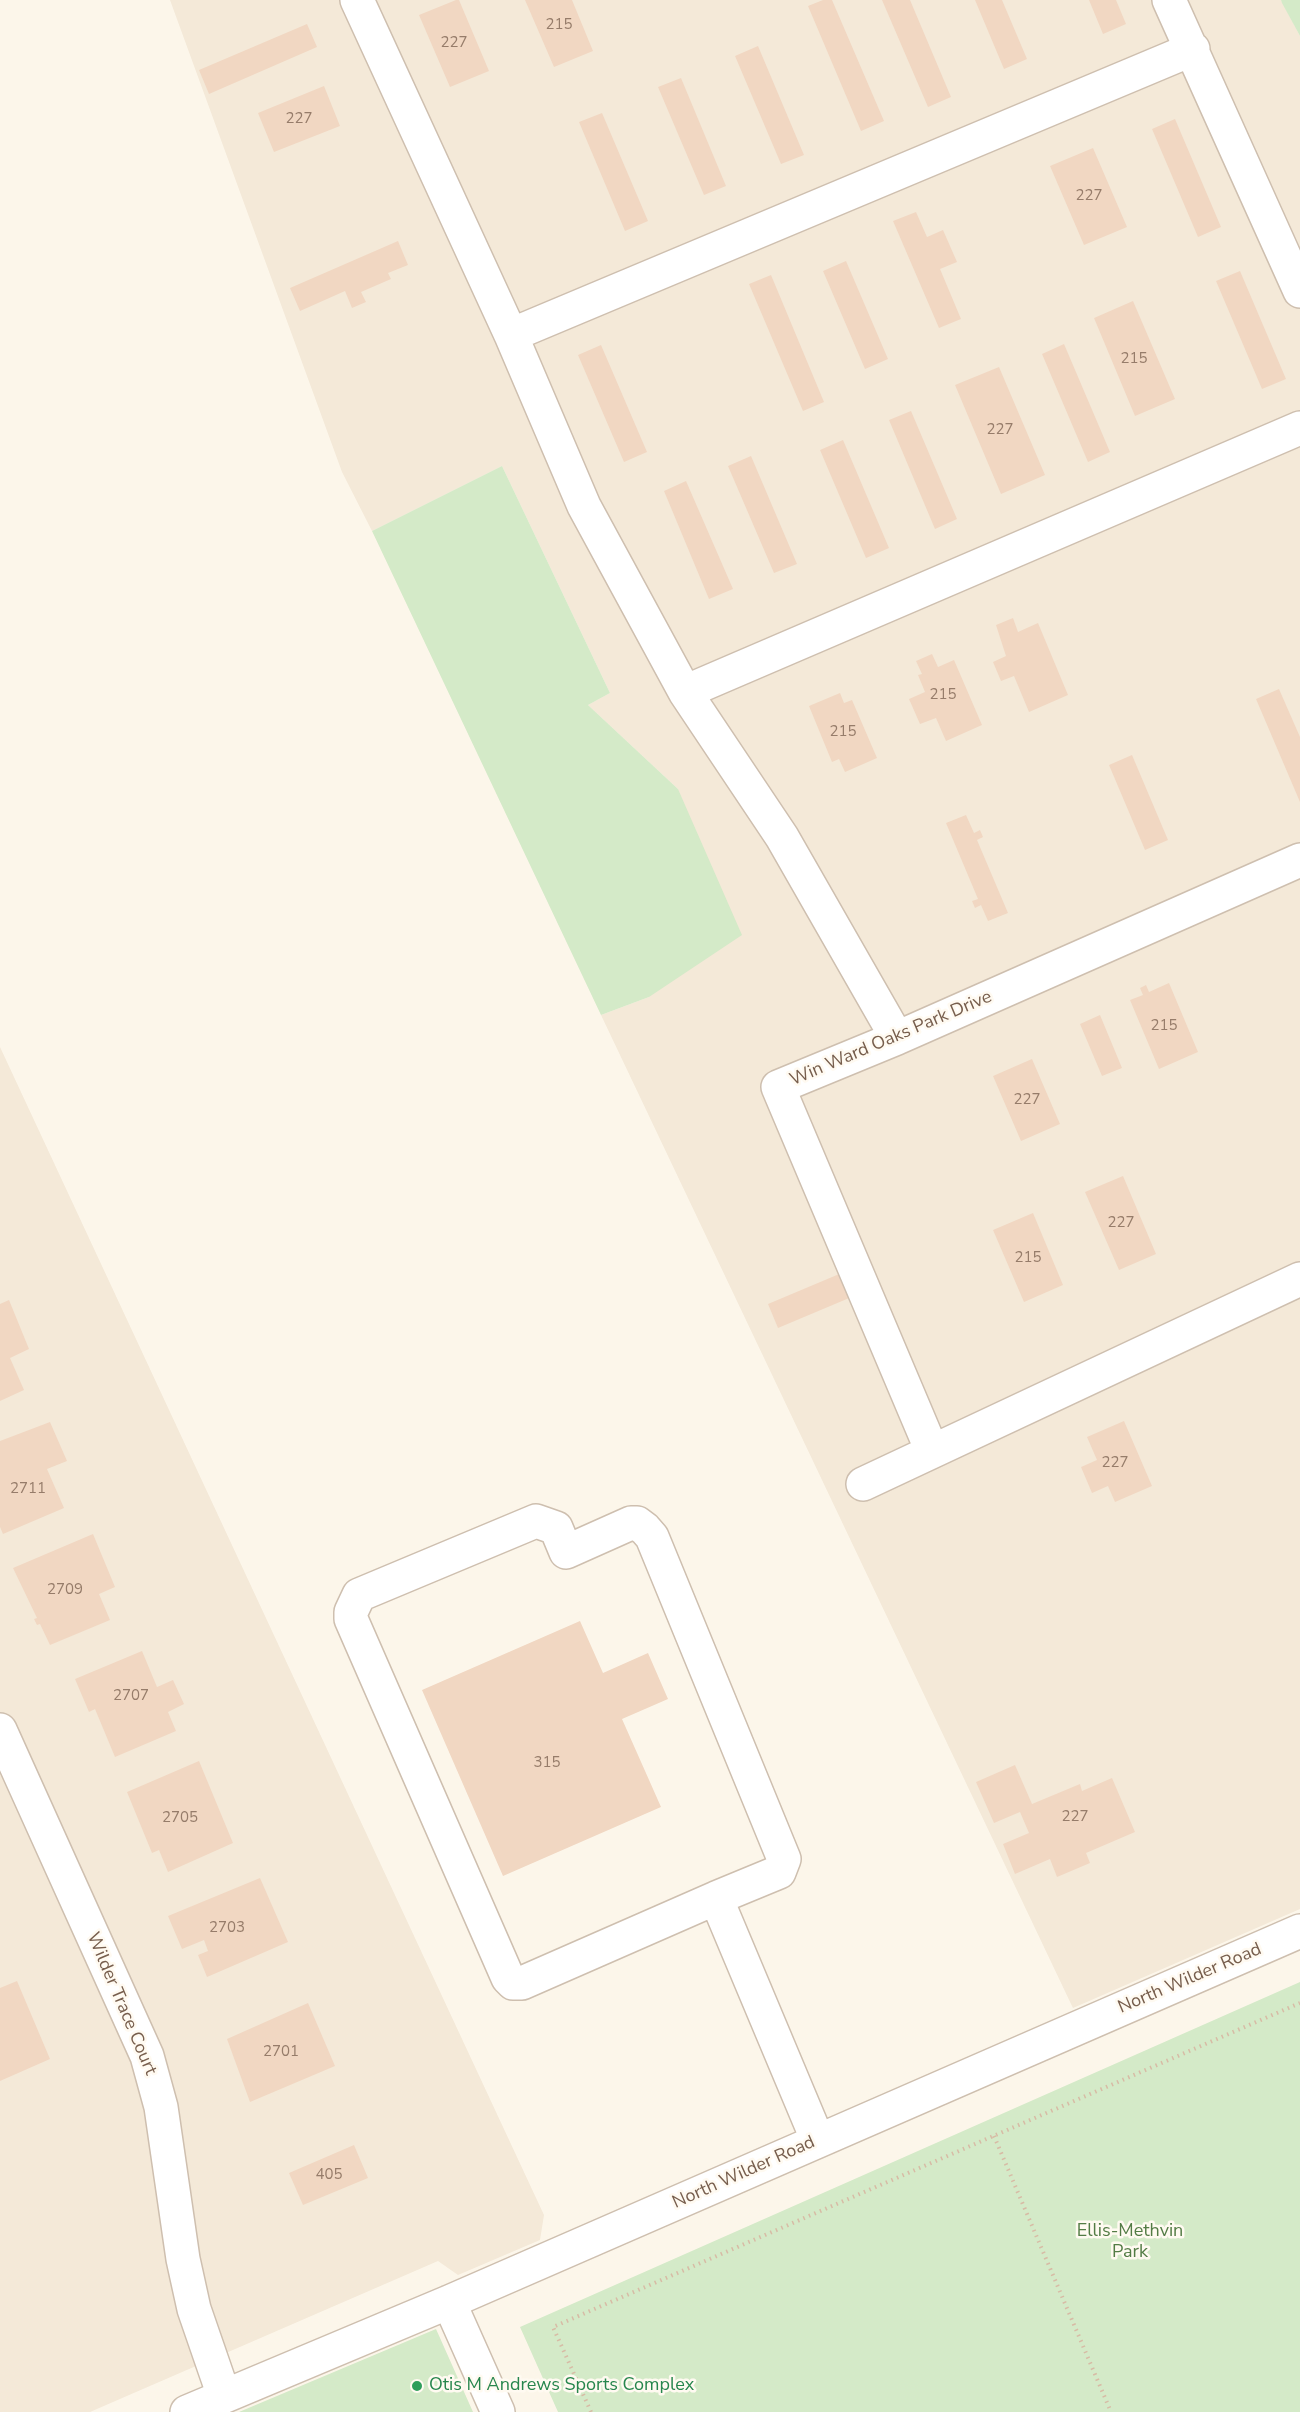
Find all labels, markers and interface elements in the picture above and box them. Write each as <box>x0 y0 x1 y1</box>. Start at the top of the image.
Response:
house number: 215 <box>546 16 572 34</box>
house number: 227 <box>441 34 467 52</box>
house number: 227 <box>286 110 312 128</box>
house number: 227 <box>1076 187 1102 205</box>
house number: 215 <box>1121 350 1147 368</box>
house number: 227 <box>987 421 1013 439</box>
house number: 215 <box>930 686 956 704</box>
house number: 215 <box>830 723 856 741</box>
street label: Win Ward Oaks Park Drive <box>787 987 995 1091</box>
house number: 215 <box>1151 1017 1177 1035</box>
house number: 227 <box>1014 1091 1040 1109</box>
house number: 227 <box>1108 1214 1134 1232</box>
house number: 215 <box>1015 1249 1041 1267</box>
house number: 227 <box>1102 1454 1128 1472</box>
house number: 2711 <box>10 1480 46 1498</box>
house number: 2709 <box>47 1581 83 1599</box>
house number: 2707 <box>113 1687 149 1705</box>
house number: 315 <box>534 1754 560 1772</box>
house number: 227 <box>1062 1808 1088 1826</box>
house number: 2705 <box>162 1809 198 1827</box>
house number: 2703 <box>209 1919 245 1937</box>
street label: Wilder Trace Court <box>81 1929 161 2079</box>
street label: North Wilder Road <box>1115 1939 1265 2019</box>
house number: 2701 <box>263 2043 299 2061</box>
street label: North Wilder Road <box>669 2132 819 2214</box>
house number: 405 <box>316 2166 342 2184</box>
park label: Ellis-Methvin Park <box>1077 2221 1183 2264</box>
place label: Otis M Andrews Sports Complex <box>429 2375 694 2397</box>
marker: Otis M Andrews Sports Complex <box>410 2379 424 2393</box>

